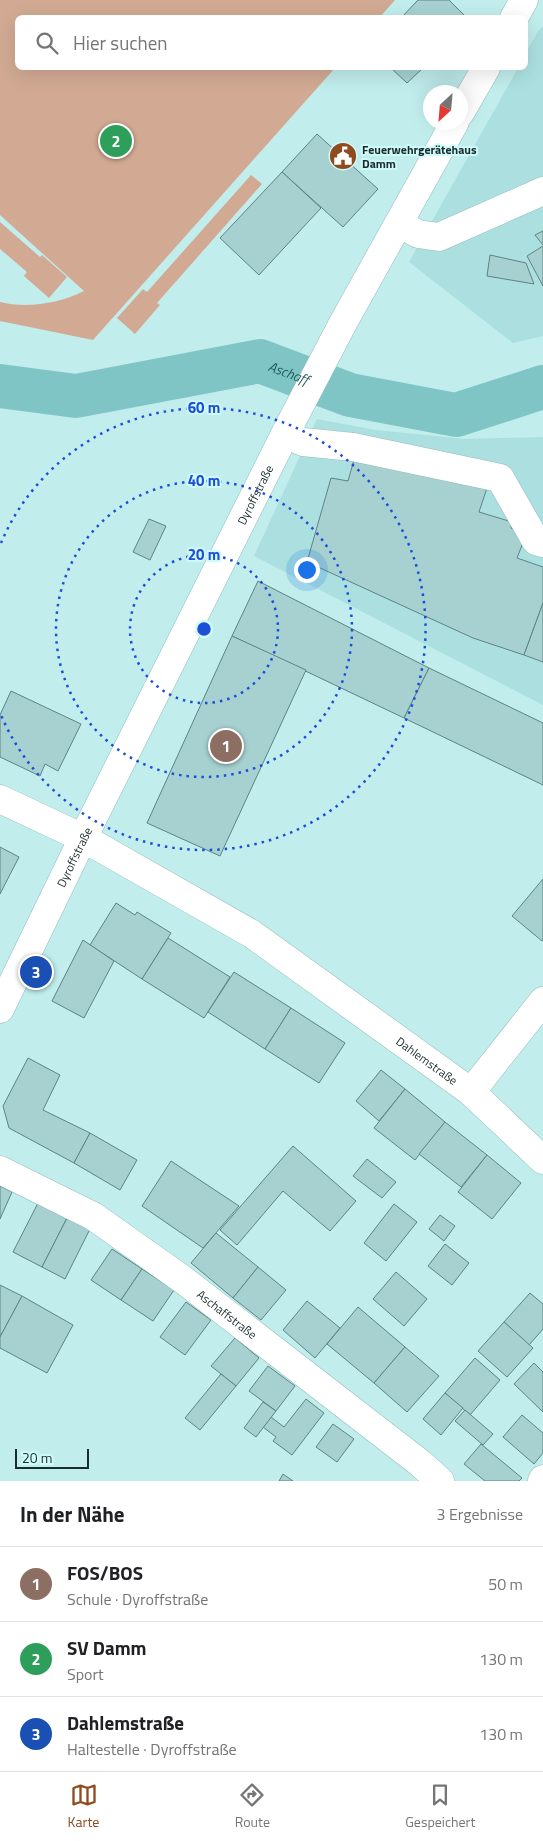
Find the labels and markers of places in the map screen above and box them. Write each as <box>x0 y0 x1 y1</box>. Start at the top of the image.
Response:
pin: 2 <box>100 122 132 160</box>
place label: Feuerwehrgerätehaus Damm <box>362 140 477 173</box>
public building icon: Feuerwehrgerätehaus Damm <box>328 141 358 171</box>
centre of rings <box>195 620 213 638</box>
pin: 1 <box>210 727 242 765</box>
pin: 3 <box>20 953 52 991</box>

